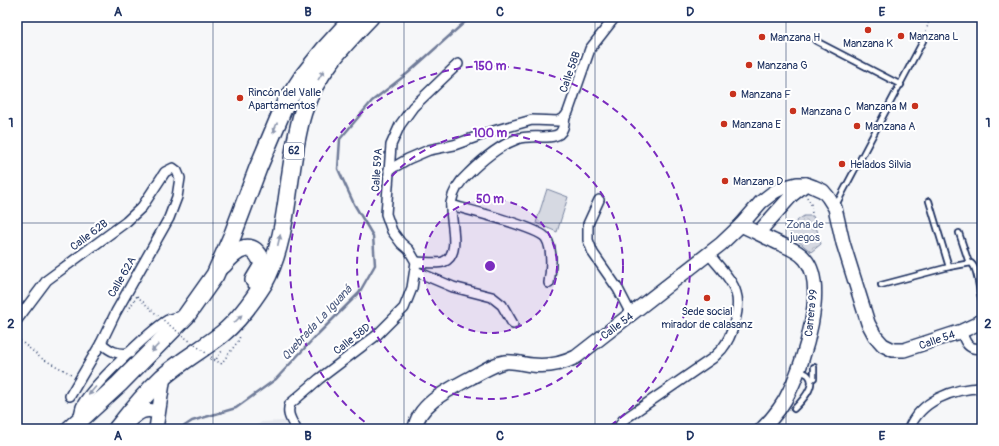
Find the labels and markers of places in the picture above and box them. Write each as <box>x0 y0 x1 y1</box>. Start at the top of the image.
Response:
marker: Manzana K <box>863 25 873 35</box>
place label: Manzana L <box>909 30 958 43</box>
place label: Manzana H <box>770 31 820 44</box>
marker: Manzana L <box>896 31 906 41</box>
marker: Manzana H <box>757 32 767 42</box>
place label: Manzana K <box>843 37 893 50</box>
place label: Manzana G <box>757 59 807 72</box>
marker: Manzana G <box>744 60 754 70</box>
place label: Rincón del Valle Apartamentos <box>248 86 322 112</box>
place label: Manzana F <box>741 88 791 101</box>
marker: Manzana F <box>728 89 738 99</box>
marker: Rincón del Valle Apartamentos <box>235 93 245 103</box>
place label: Manzana M <box>856 100 907 113</box>
marker: Manzana M <box>910 101 920 111</box>
place label: Manzana C <box>801 105 851 118</box>
marker: Manzana C <box>788 106 798 116</box>
place label: Manzana E <box>732 118 781 131</box>
marker: Manzana E <box>719 119 729 129</box>
place label: Manzana A <box>865 120 915 133</box>
marker: Manzana A <box>852 121 862 131</box>
place label: Helados Silvia <box>850 158 911 171</box>
marker: Helados Silvia <box>837 159 847 169</box>
place label: Manzana D <box>733 175 783 188</box>
marker: Manzana D <box>720 176 730 186</box>
centre of rings <box>483 259 497 273</box>
marker: Sede social mirador de calasanz <box>702 293 712 303</box>
place label: Sede social mirador de calasanz <box>661 305 753 331</box>

